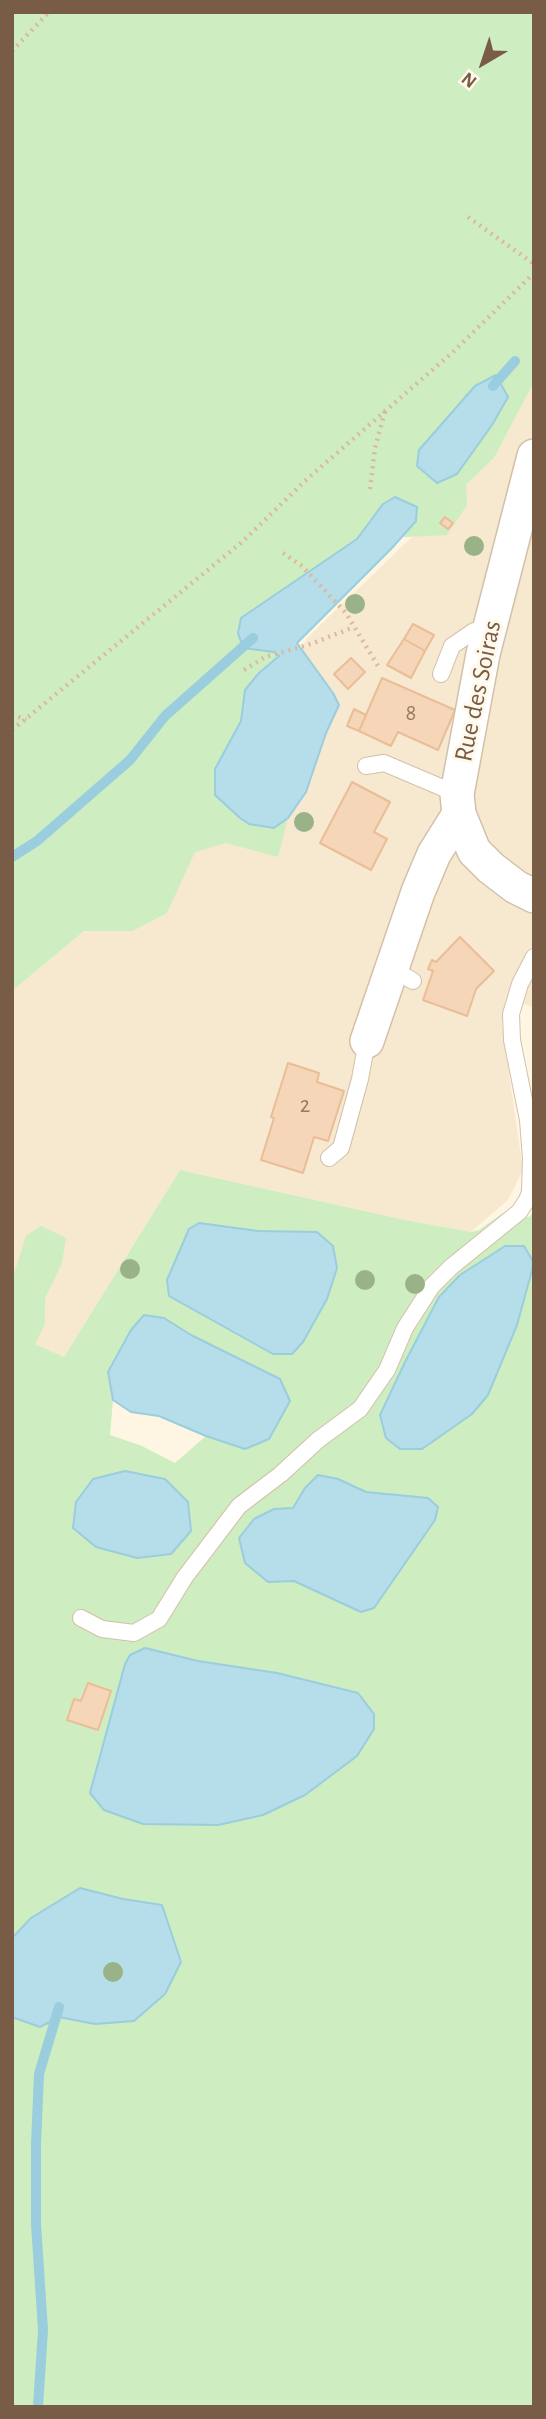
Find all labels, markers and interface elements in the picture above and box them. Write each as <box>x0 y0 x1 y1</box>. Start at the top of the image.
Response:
north arrow <box>448 28 518 98</box>
text: N <box>458 68 481 91</box>
street label: Rue des Soiras <box>448 618 508 764</box>
house number: 8 <box>406 699 416 727</box>
house number: 2 <box>300 1091 310 1119</box>

